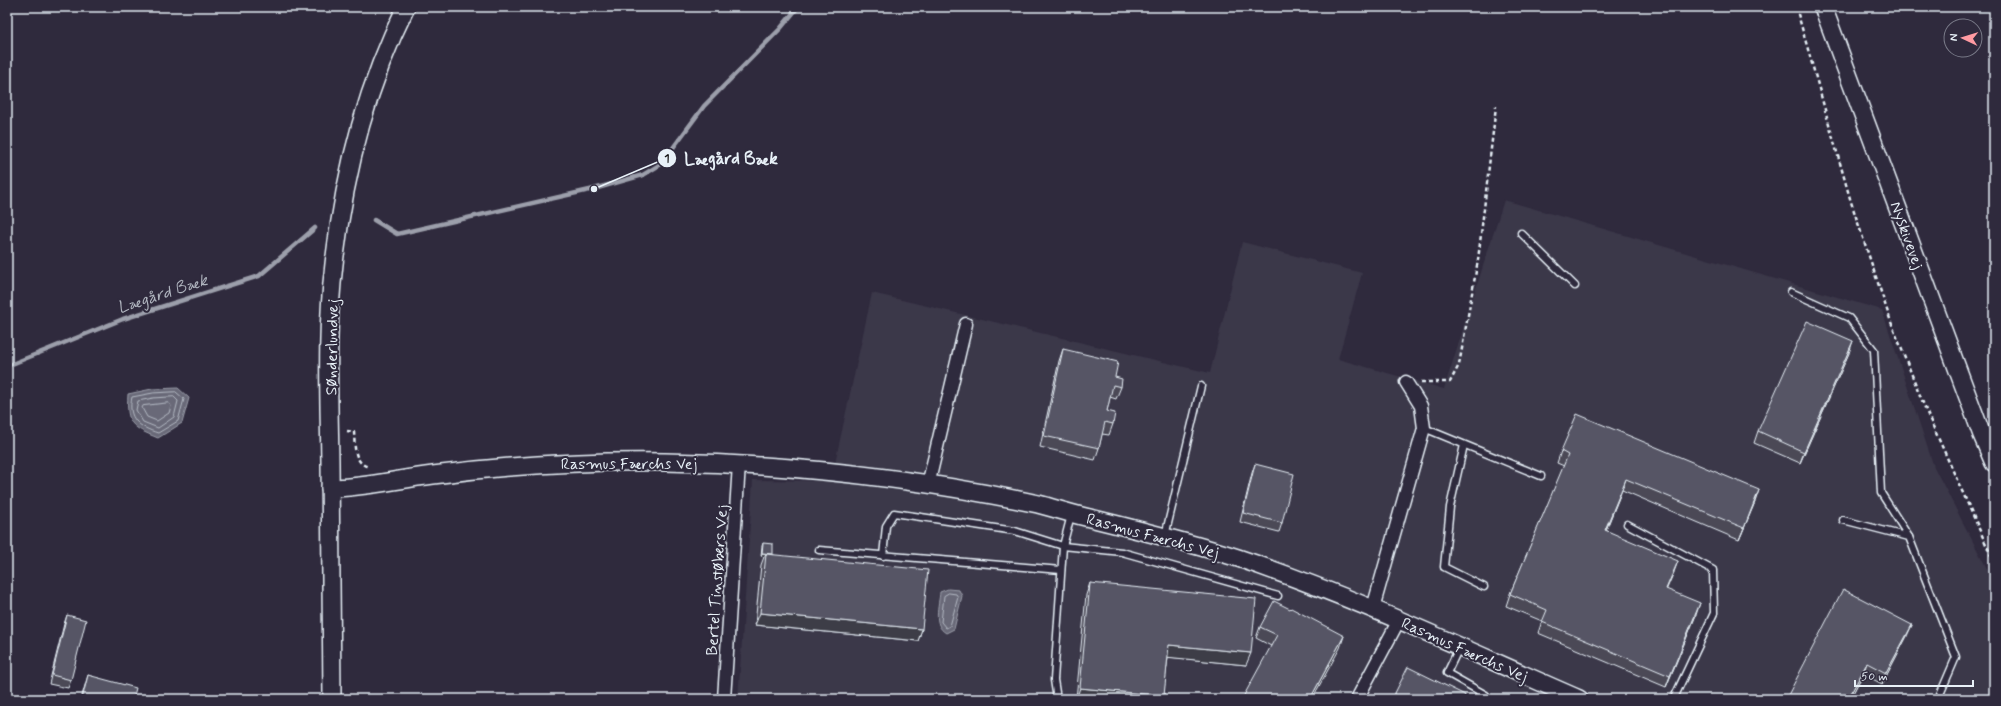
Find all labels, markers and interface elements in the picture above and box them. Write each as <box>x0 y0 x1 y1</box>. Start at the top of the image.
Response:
north arrow <box>1943 18 1983 58</box>
text: N <box>1947 33 1961 42</box>
callout: Lægård Bæk <box>657 144 786 173</box>
text: Lægård Bæk <box>684 148 778 171</box>
text: 1 <box>664 151 670 167</box>
street label: Nyskivevej <box>1885 199 1929 272</box>
water label: Lægård Bæk <box>114 269 212 320</box>
street label: Sønderlundvej <box>321 298 344 396</box>
street label: Rasmus Færchs Vej <box>561 454 697 475</box>
street label: Bertel Tinstøbers Vej <box>702 504 733 657</box>
street label: Rasmus Færchs Vej <box>1084 509 1221 564</box>
street label: Rasmus Færchs Vej <box>1398 613 1531 688</box>
scale bar <box>1855 662 1973 688</box>
text: 50 m <box>1861 669 1888 685</box>

